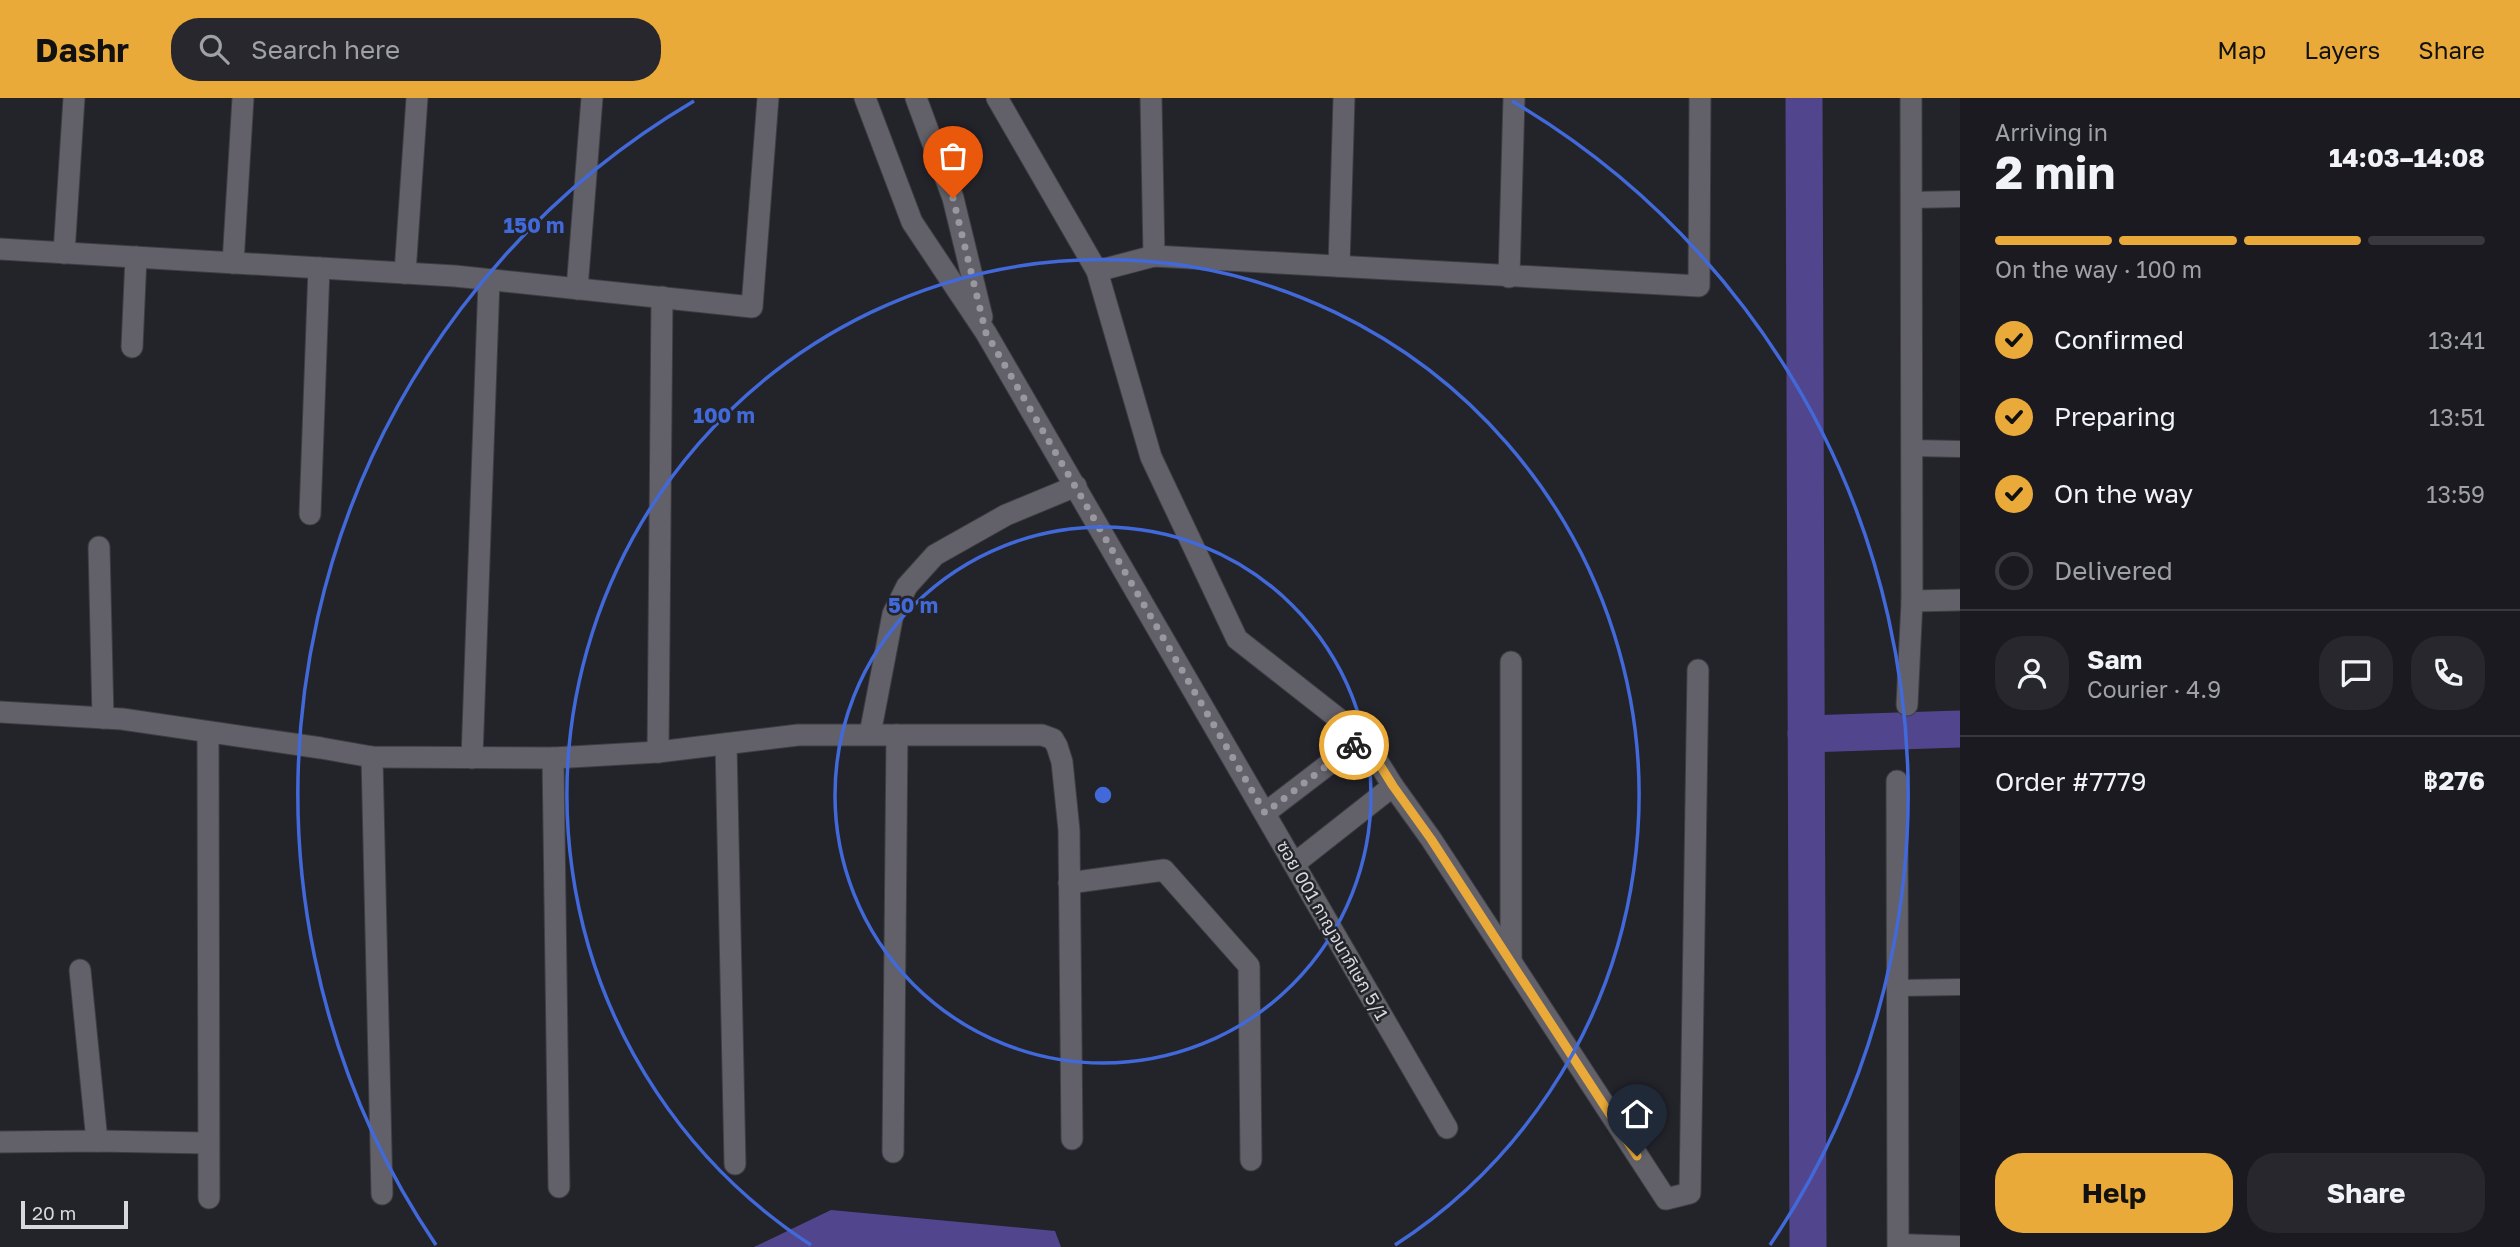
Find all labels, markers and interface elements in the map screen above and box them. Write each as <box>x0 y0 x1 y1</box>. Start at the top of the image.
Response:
search box <box>171 18 661 81</box>
text: Dashr <box>35 30 129 69</box>
icon: search <box>195 30 233 68</box>
text: Search here <box>251 34 400 65</box>
text: Map <box>2217 35 2266 64</box>
text: Layers <box>2304 35 2380 64</box>
text: Share <box>2418 35 2485 64</box>
text: Arriving in <box>1995 118 2108 146</box>
pin <box>923 126 983 198</box>
icon: bag <box>934 137 972 175</box>
text: 14:03–14:08 <box>2329 142 2485 173</box>
text: 2 min <box>1995 144 2115 199</box>
text: 150 m <box>504 212 564 238</box>
text: On the way · 100 m <box>1995 255 2202 283</box>
icon: check <box>1995 321 2033 359</box>
text: Confirmed <box>2054 324 2184 355</box>
text: 13:41 <box>2428 326 2485 354</box>
icon: check <box>1995 398 2033 436</box>
text: Preparing <box>2054 401 2176 432</box>
text: 100 m <box>693 402 755 428</box>
text: 13:51 <box>2429 403 2485 431</box>
icon: check <box>1995 475 2033 513</box>
text: On the way <box>2054 478 2193 509</box>
text: 13:59 <box>2426 480 2485 508</box>
text: Delivered <box>2054 555 2173 586</box>
text: 50 m <box>888 592 938 618</box>
button: person <box>1995 636 2069 710</box>
button: chat <box>2319 636 2393 710</box>
button: phone <box>2411 636 2485 710</box>
text: Sam <box>2087 644 2142 675</box>
text: Courier · 4.9 <box>2087 675 2221 703</box>
courier <box>1319 710 1389 780</box>
icon: bike <box>1335 726 1373 764</box>
text: ฿276 <box>2423 765 2485 796</box>
text: Order #7779 <box>1995 766 2147 797</box>
centre of rings <box>1091 783 1115 807</box>
street label: ซอย 001 กาญจนาภิเษก 5/1 <box>1272 836 1394 1024</box>
pin <box>1607 1084 1667 1156</box>
icon: home <box>1618 1095 1656 1133</box>
button: Help <box>1995 1153 2233 1233</box>
button: Share <box>2247 1153 2485 1233</box>
scale bar <box>21 1198 128 1230</box>
text: 20 m <box>32 1201 76 1224</box>

